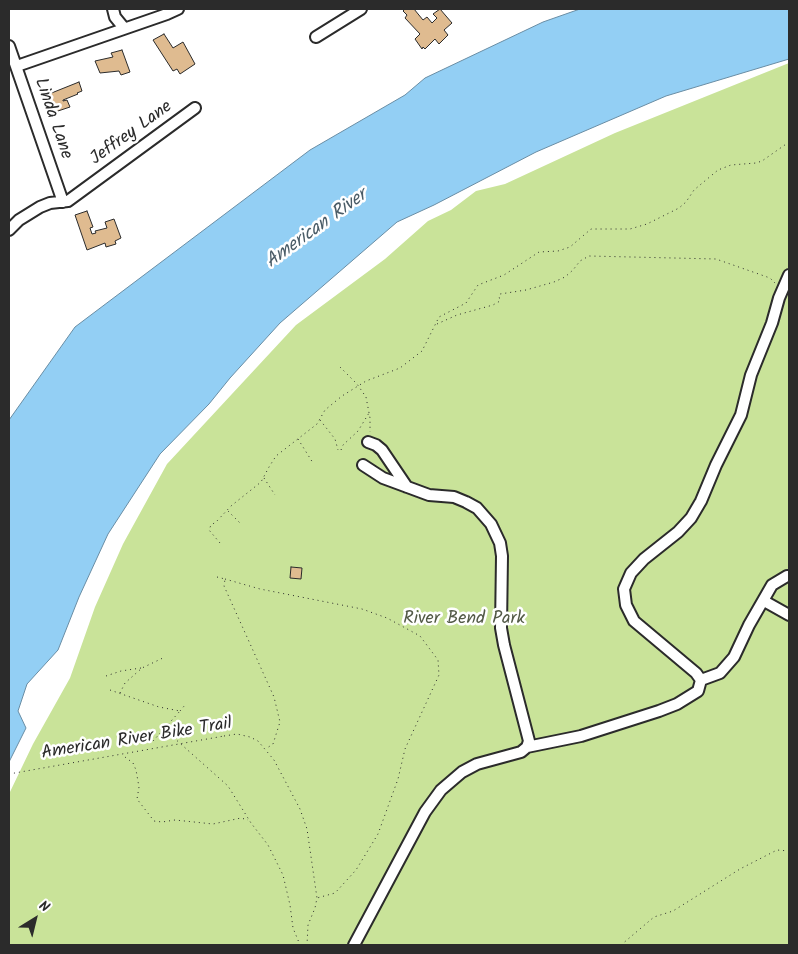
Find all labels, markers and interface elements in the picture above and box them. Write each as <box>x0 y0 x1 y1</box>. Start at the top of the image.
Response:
street label: Linda Lane <box>28 76 76 162</box>
street label: Jeffrey Lane <box>87 97 177 171</box>
water label: American River <box>262 186 372 274</box>
park label: River Bend Park <box>403 609 525 631</box>
street label: American River Bike Trail <box>40 714 234 766</box>
north arrow <box>10 894 60 944</box>
text: N <box>34 895 54 918</box>

